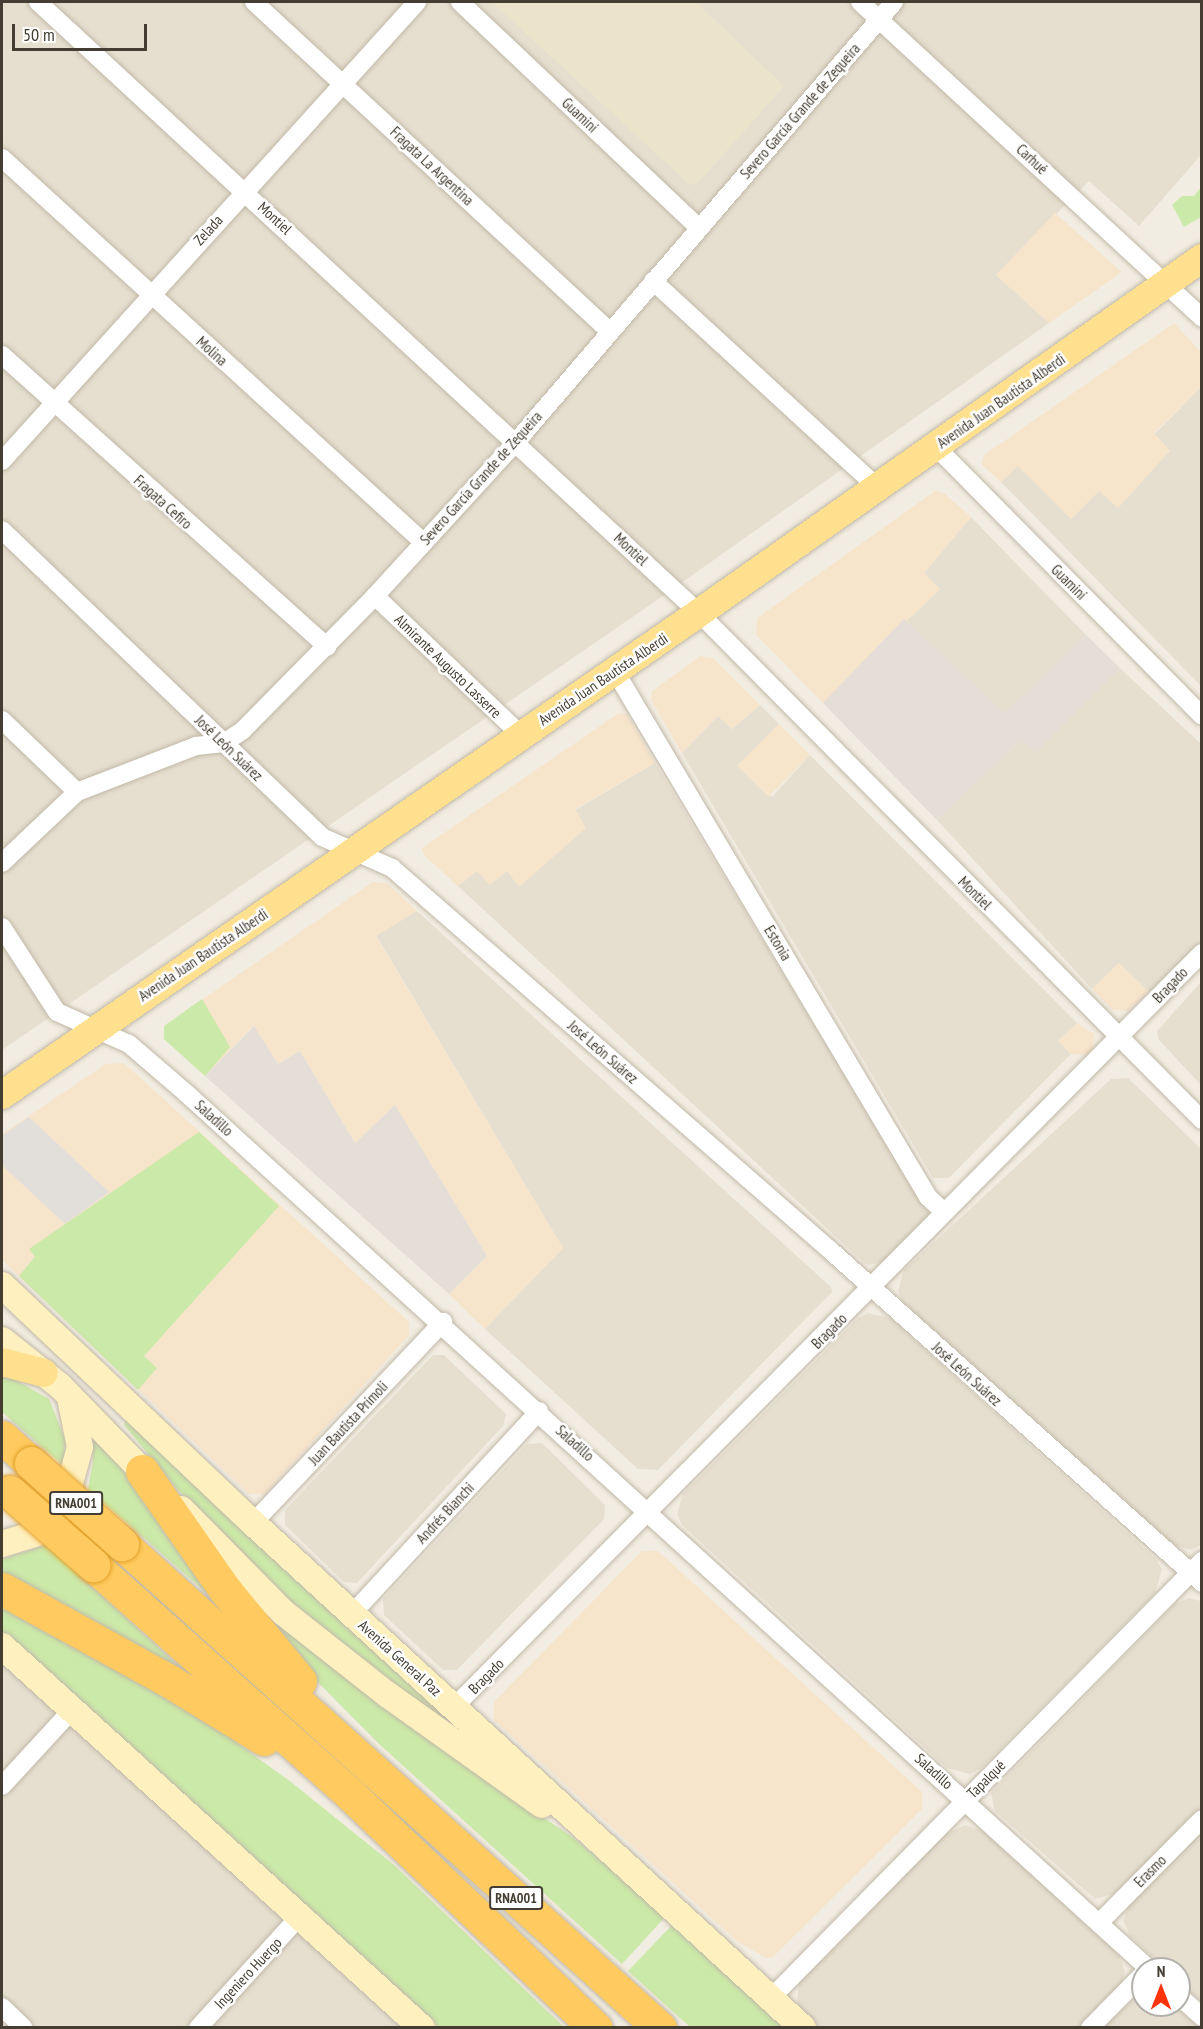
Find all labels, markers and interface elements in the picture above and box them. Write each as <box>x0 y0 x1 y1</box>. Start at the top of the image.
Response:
scale bar <box>15 12 150 50</box>
text: 50 m <box>23 23 55 46</box>
street label: Severo García Grande de Zequeira <box>736 39 864 183</box>
street label: Guaminí <box>558 94 602 136</box>
street label: Fragata La Argentina <box>386 123 478 209</box>
street label: Carhué <box>1013 140 1051 178</box>
street label: Montiel <box>254 198 296 238</box>
street label: Zelada <box>190 211 226 249</box>
street label: Molina <box>193 332 231 370</box>
street label: Avenida Juan Bautista Alberdi <box>933 350 1069 452</box>
street label: Severo García Grande de Zequeira <box>416 407 546 549</box>
street label: Fragata Cefiro <box>130 471 196 533</box>
street label: Montiel <box>610 529 652 569</box>
street label: Guaminí <box>1048 561 1090 603</box>
street label: Almirante Augusto Lasserre <box>391 610 505 722</box>
street label: Avenida Juan Bautista Alberdi <box>535 629 671 729</box>
street label: José León Suárez <box>191 711 267 785</box>
street label: Montiel <box>955 873 995 913</box>
street label: Avenida Juan Bautista Alberdi <box>135 905 271 1005</box>
street label: Estonia <box>761 922 795 964</box>
street label: Bragado <box>1149 963 1191 1007</box>
street label: José León Suárez <box>564 1017 642 1087</box>
street label: Saladillo <box>191 1096 237 1140</box>
street label: Bragado <box>808 1310 850 1352</box>
street label: José León Suárez <box>929 1338 1005 1410</box>
street label: Juan Bautista Prímoli <box>305 1377 391 1469</box>
street label: Saladillo <box>552 1421 598 1465</box>
street label: Andrés Bianchi <box>412 1479 478 1547</box>
road number: RNA001 <box>49 1492 103 1514</box>
street label: Avenida General Paz <box>355 1616 445 1700</box>
street label: Bragado <box>465 1655 507 1697</box>
street label: Saladillo <box>911 1749 957 1793</box>
street label: Tapalqué <box>963 1756 1009 1802</box>
street label: Erasmo <box>1130 1851 1170 1891</box>
road number: RNA001 <box>489 1887 543 1909</box>
street label: Ingeniero Huergo <box>211 1934 285 2012</box>
north arrow <box>1131 1957 1191 2017</box>
text: N <box>1157 1961 1165 1981</box>

